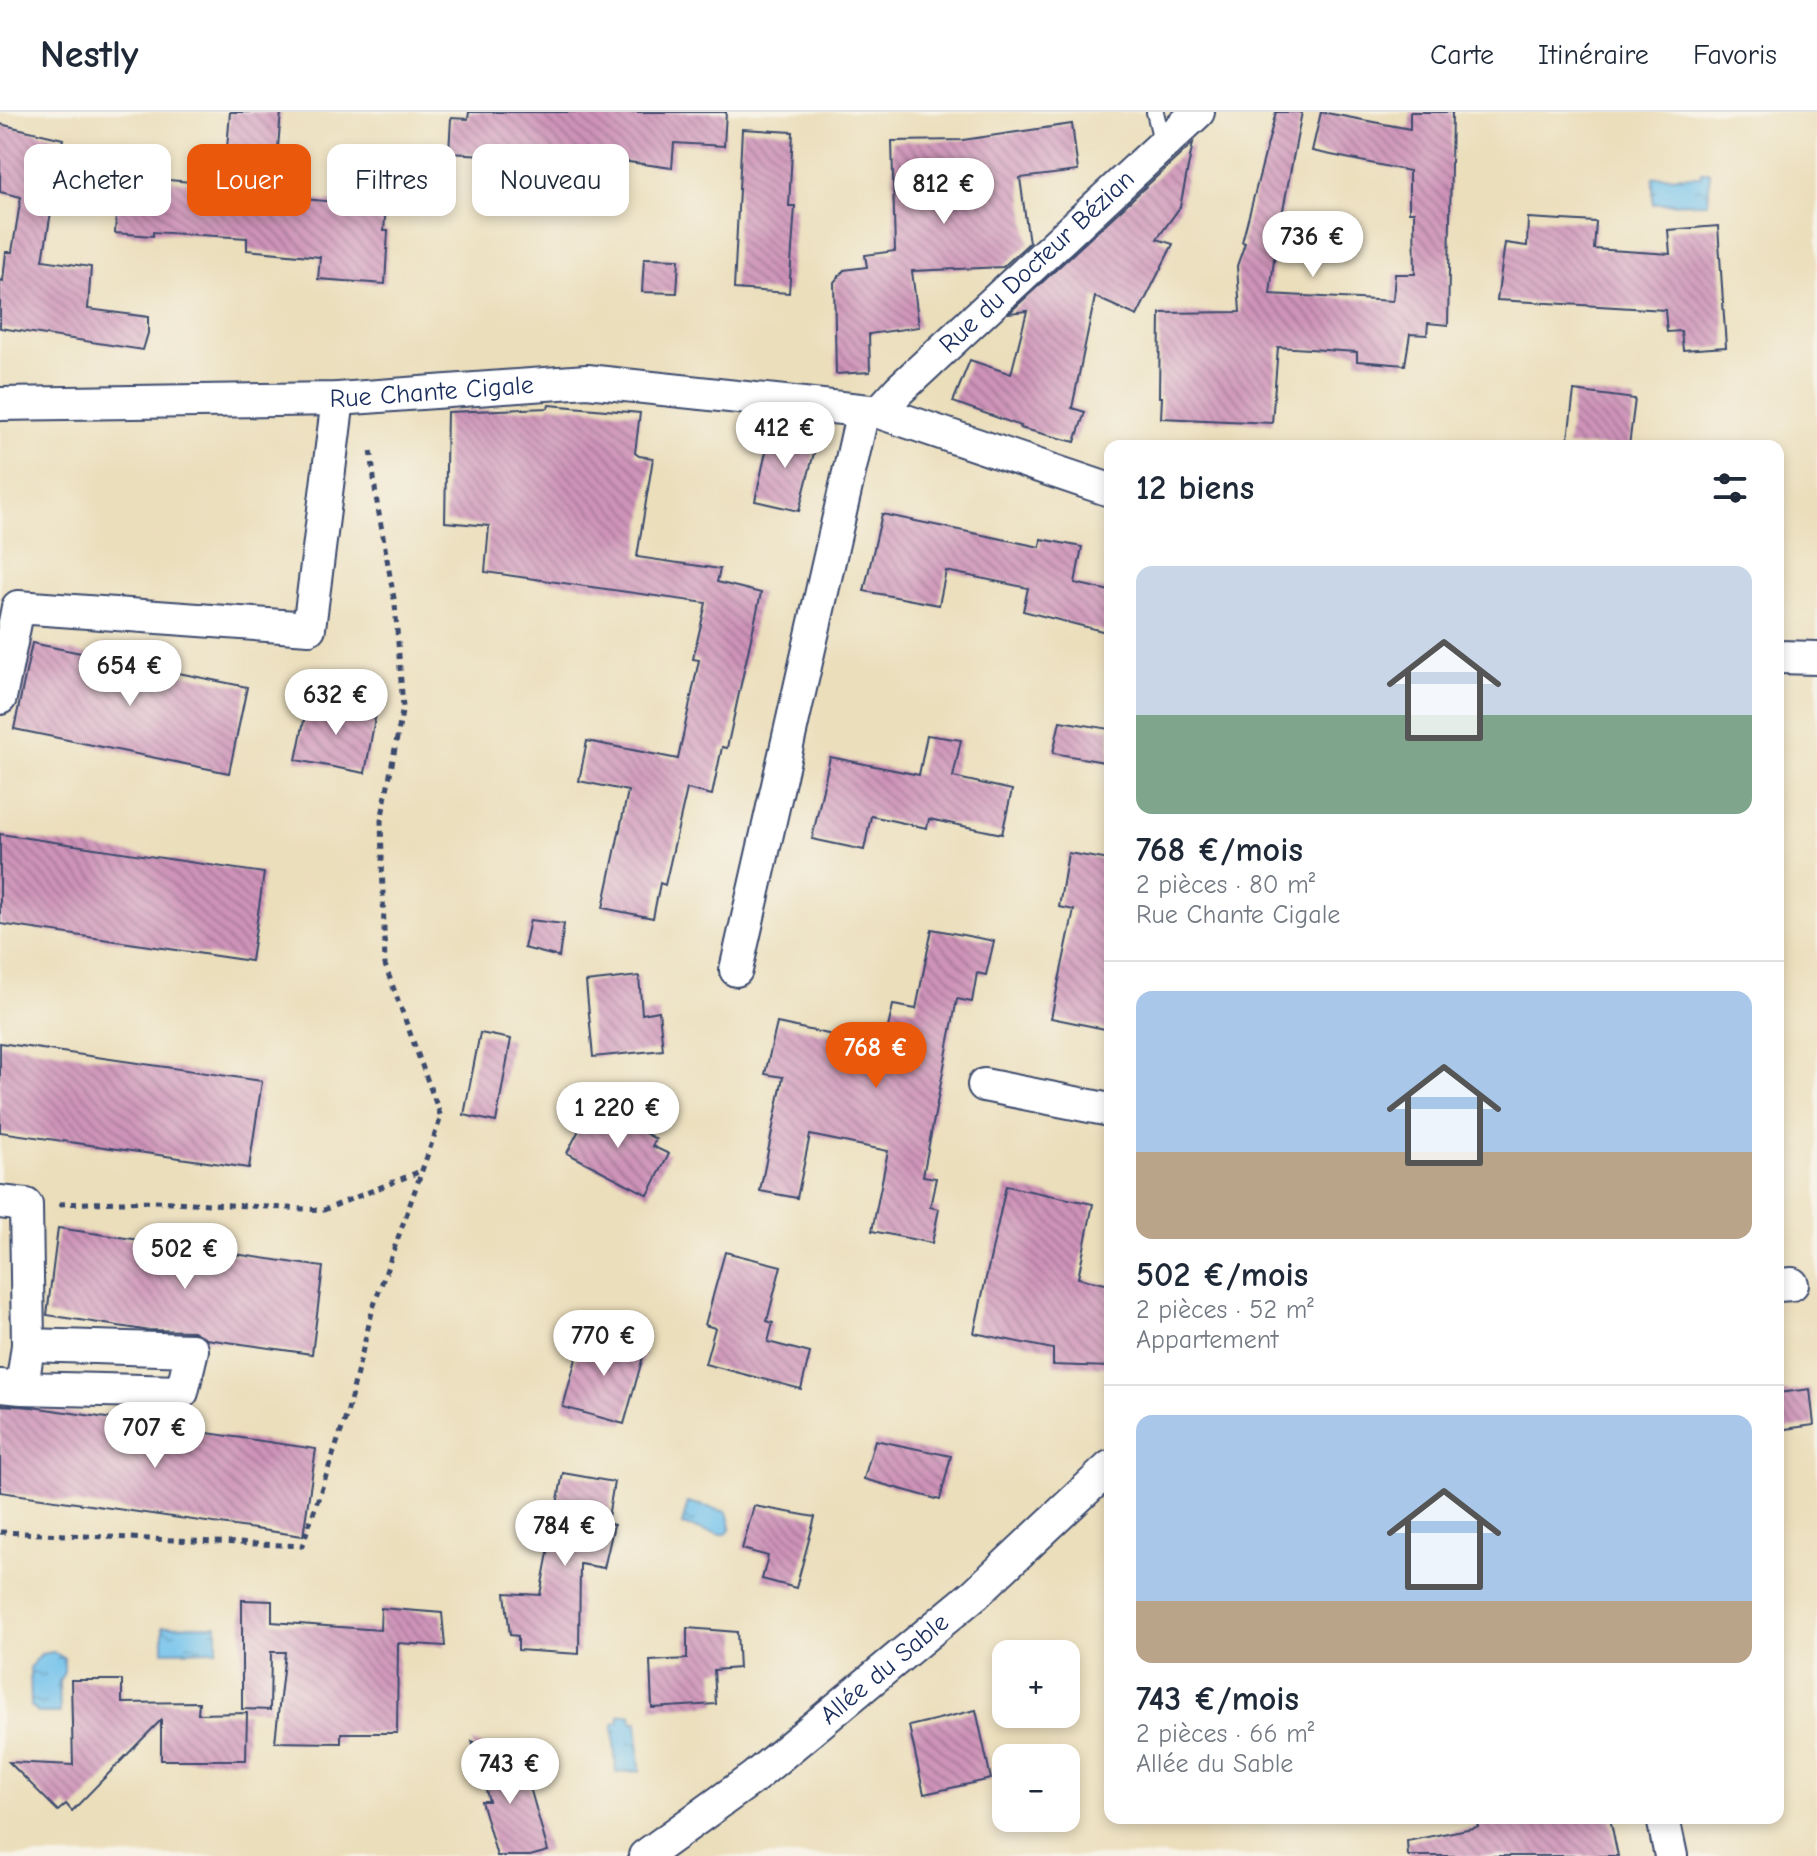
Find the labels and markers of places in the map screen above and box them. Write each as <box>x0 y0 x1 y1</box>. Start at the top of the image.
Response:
pin: 812 € <box>888 158 1000 226</box>
pin: 736 € <box>1257 211 1369 279</box>
pin: 412 € <box>729 402 841 470</box>
pin: 654 € <box>74 640 186 708</box>
pin: 632 € <box>280 669 392 737</box>
pin: 768 € <box>820 1022 932 1090</box>
pin: 1 220 € <box>544 1082 692 1150</box>
pin: 502 € <box>129 1223 241 1291</box>
pin: 770 € <box>548 1310 660 1378</box>
pin: 707 € <box>99 1402 211 1470</box>
pin: 784 € <box>509 1500 621 1568</box>
pin: 743 € <box>454 1738 566 1806</box>

